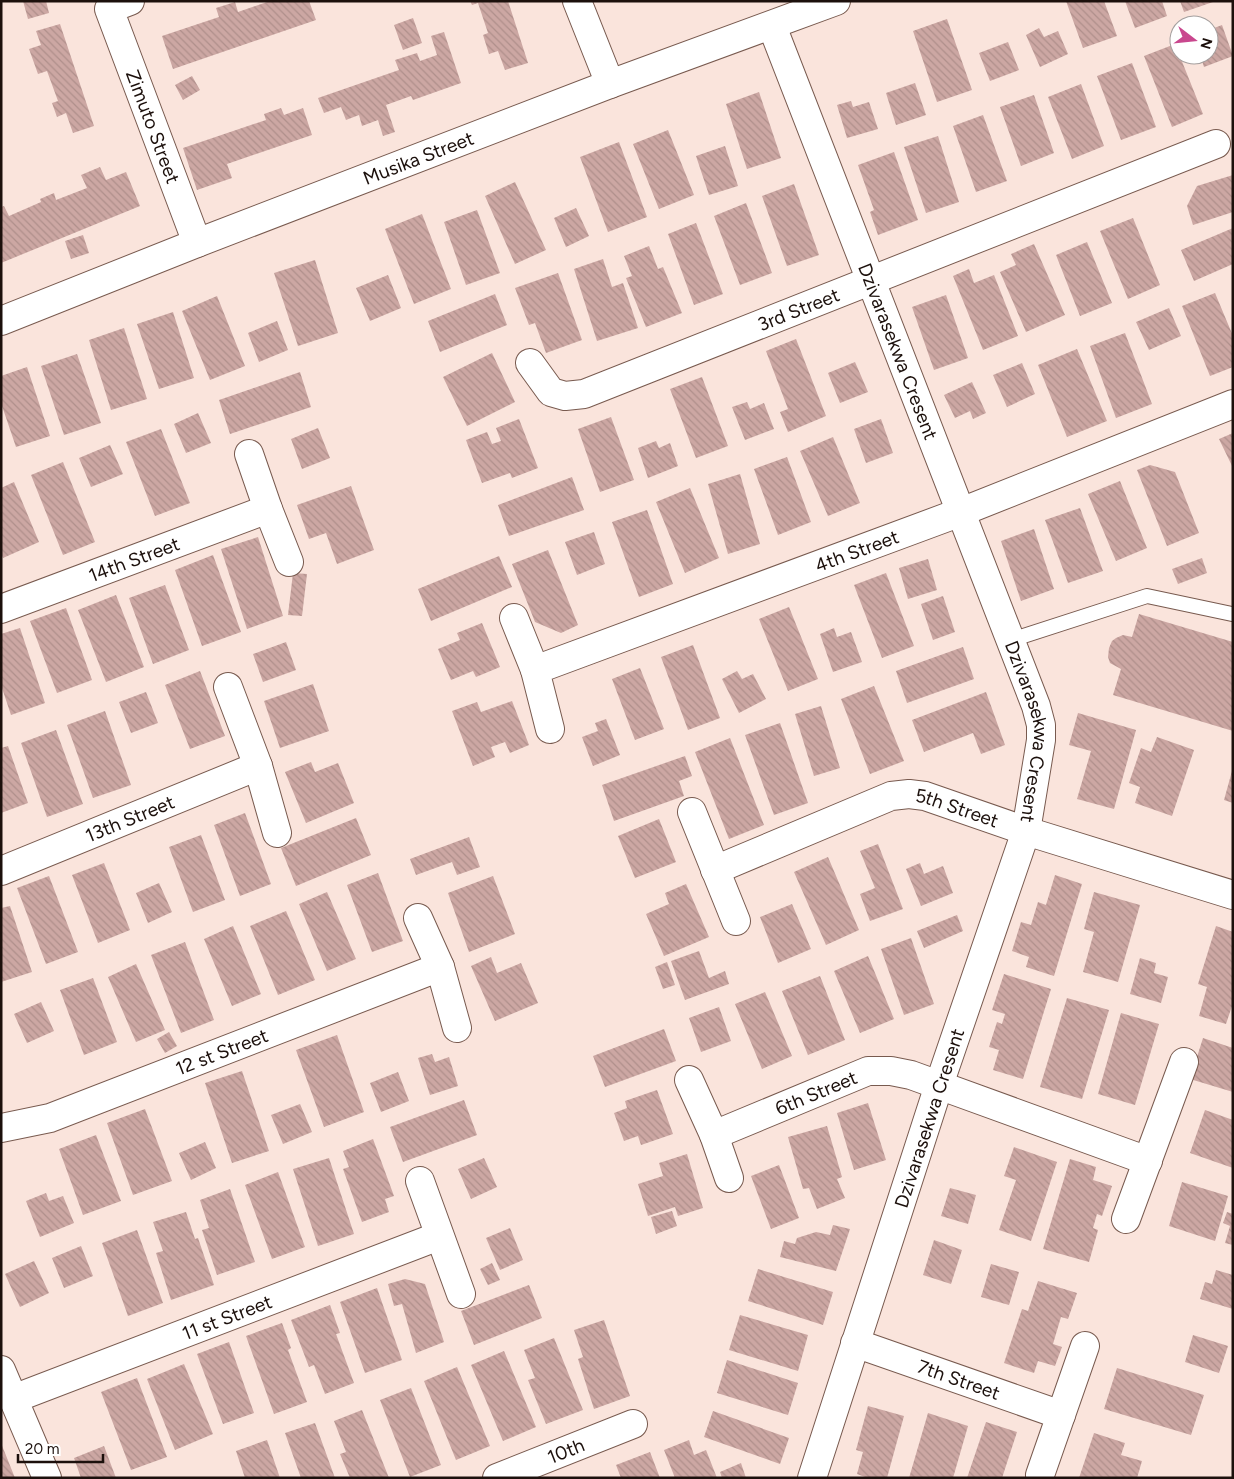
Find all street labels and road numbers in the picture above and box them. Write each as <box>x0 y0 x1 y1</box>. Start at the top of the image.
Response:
street label: Zimuto Street <box>121 67 185 187</box>
street label: Musika Street <box>360 127 477 190</box>
street label: Dzivarasekwa Cresent <box>853 260 942 443</box>
street label: 3rd Street <box>754 283 843 336</box>
street label: 4th Street <box>812 525 902 577</box>
street label: 14th Street <box>85 532 183 587</box>
street label: Dzivarasekwa Cresent <box>1000 638 1052 824</box>
street label: 5th Street <box>914 784 1002 833</box>
street label: 13th Street <box>82 790 178 847</box>
street label: 12 st Street <box>172 1024 271 1080</box>
street label: Dzivarasekwa Cresent <box>890 1026 969 1211</box>
street label: 6th Street <box>772 1066 861 1120</box>
street label: 11 st Street <box>179 1290 275 1345</box>
street label: 7th Street <box>914 1355 1003 1405</box>
street label: 10th <box>544 1433 588 1469</box>

